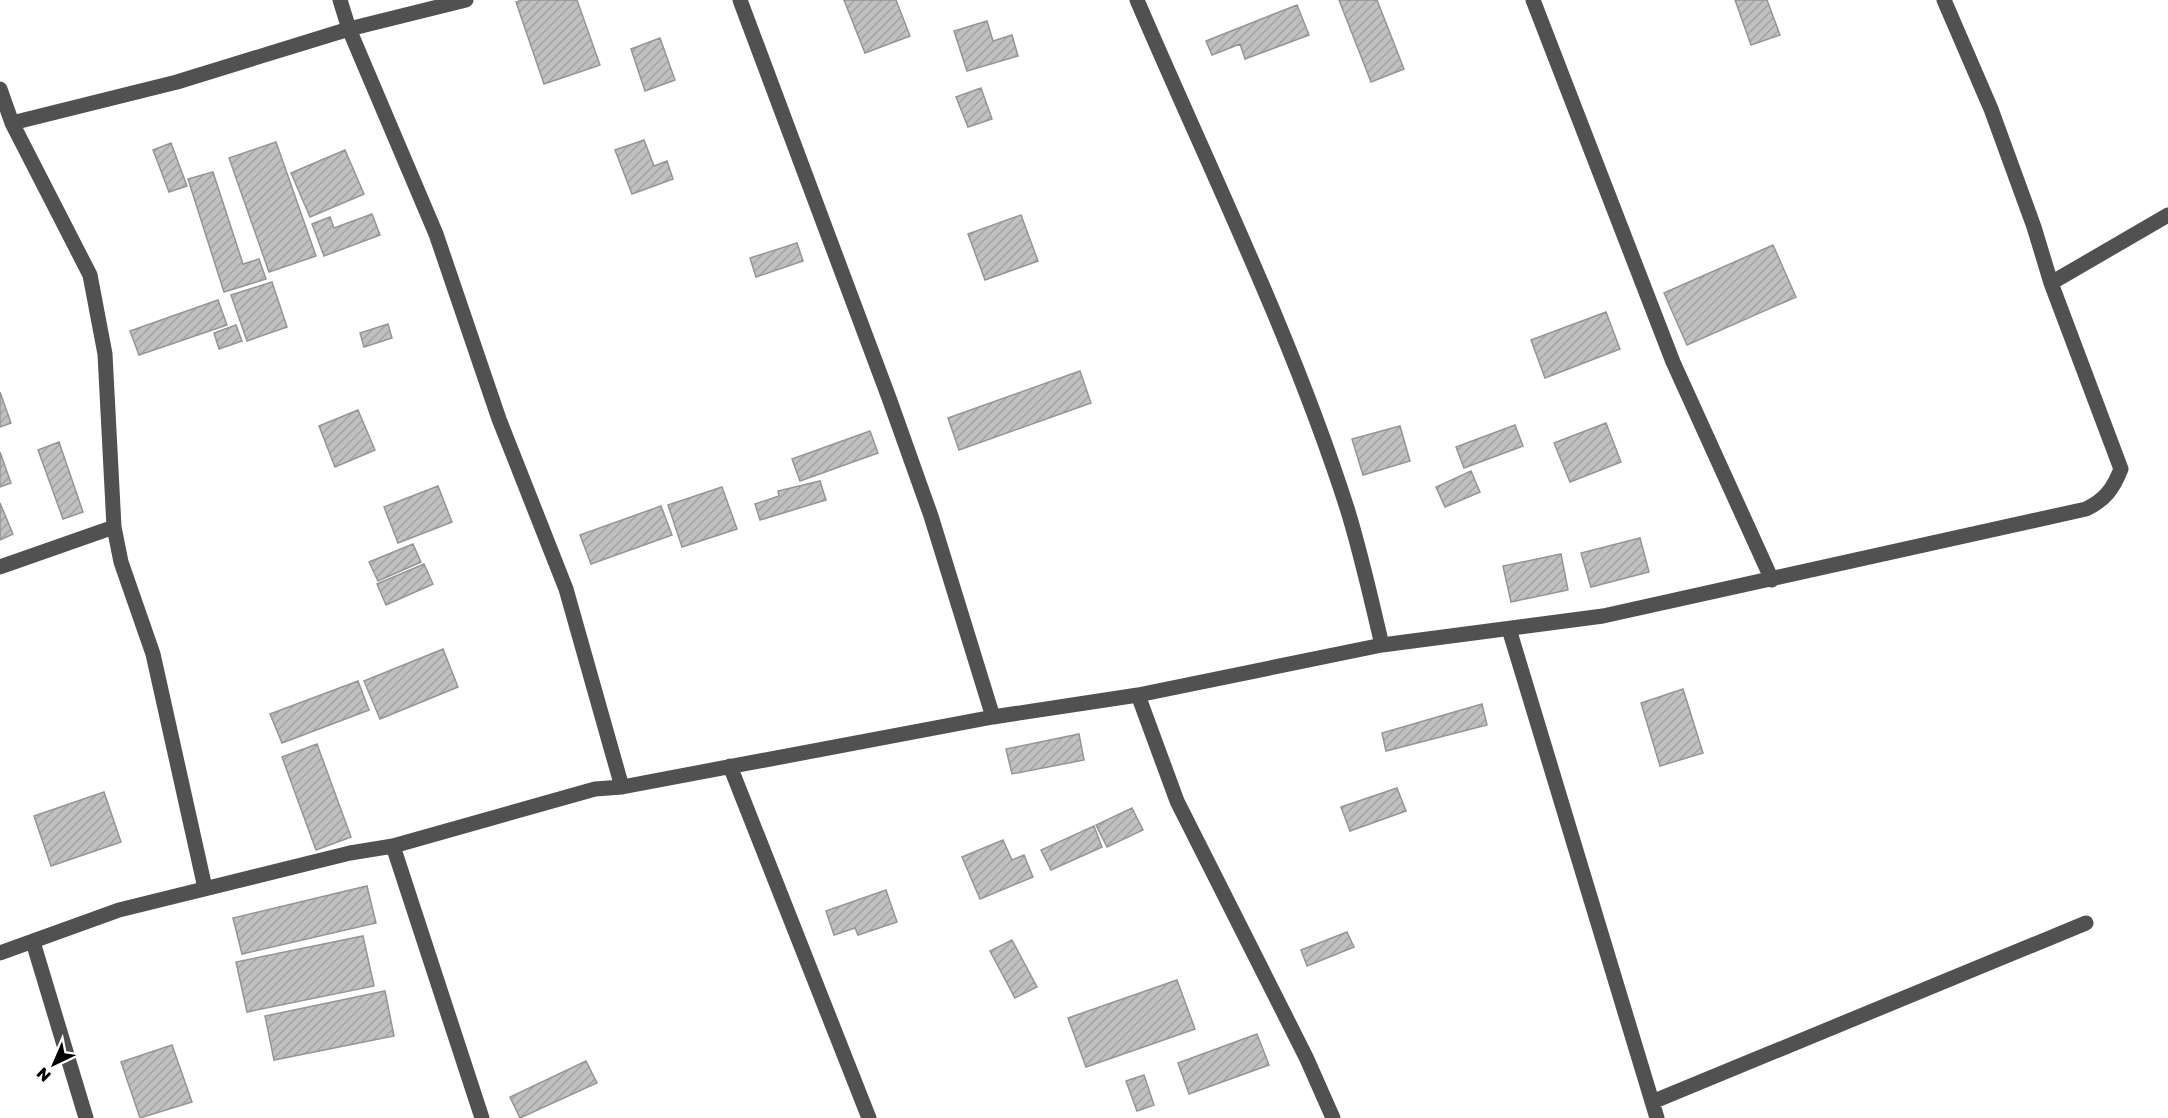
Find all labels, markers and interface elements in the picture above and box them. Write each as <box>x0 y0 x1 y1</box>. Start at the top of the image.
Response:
north arrow <box>24 1034 84 1094</box>
text: N <box>32 1063 55 1086</box>

